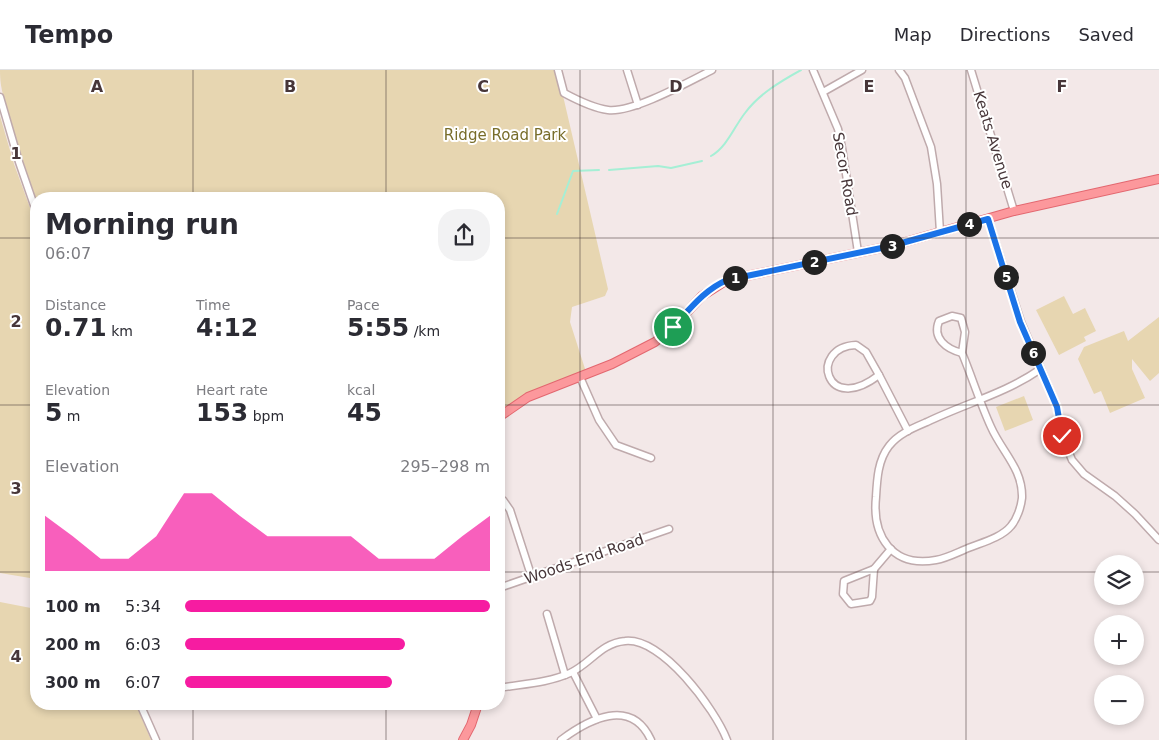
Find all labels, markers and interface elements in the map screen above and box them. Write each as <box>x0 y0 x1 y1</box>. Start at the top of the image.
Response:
text: Tempo <box>25 21 113 49</box>
text: Map <box>894 24 932 45</box>
text: Directions <box>960 24 1050 45</box>
text: Saved <box>1078 24 1134 45</box>
text: A <box>91 77 104 96</box>
text: B <box>284 77 296 96</box>
text: C <box>477 77 489 96</box>
text: D <box>669 77 683 96</box>
text: E <box>864 77 874 96</box>
text: F <box>1057 77 1067 96</box>
street label: Keats Avenue <box>970 89 1016 191</box>
park label: Ridge Road Park <box>444 126 567 144</box>
street label: Secor Road <box>829 131 861 217</box>
text: 1 <box>10 144 22 163</box>
text: Morning run <box>45 208 239 241</box>
button: share <box>438 209 490 261</box>
pin: 4 <box>956 212 982 236</box>
text: 4 <box>965 216 974 232</box>
pin: 3 <box>880 234 904 258</box>
text: 3 <box>888 238 897 254</box>
text: 06:07 <box>45 244 91 263</box>
pin: 2 <box>802 250 826 274</box>
text: 2 <box>810 254 819 270</box>
pin: 5 <box>994 264 1018 290</box>
pin: 1 <box>722 266 748 290</box>
text: 5 <box>1002 269 1011 285</box>
text: 1 <box>731 270 740 286</box>
text: Distance <box>45 297 106 313</box>
text: Time <box>196 297 230 313</box>
text: Pace <box>347 297 380 313</box>
pin <box>652 306 694 348</box>
text: 2 <box>10 312 22 331</box>
text: 0.71 <box>45 313 107 342</box>
text: 4:12 <box>196 313 258 342</box>
text: 5:55 <box>347 313 409 342</box>
icon: arrive <box>659 313 687 341</box>
text: km <box>107 323 133 339</box>
text: /km <box>409 323 440 339</box>
pin: 6 <box>1020 340 1046 366</box>
text: 6 <box>1029 345 1038 361</box>
text: Elevation <box>45 382 110 398</box>
text: Heart rate <box>196 382 268 398</box>
text: kcal <box>347 382 375 398</box>
text: 5 <box>45 398 62 427</box>
text: 153 <box>196 398 248 427</box>
text: 45 <box>347 398 382 427</box>
text: m <box>62 408 81 424</box>
text: bpm <box>248 408 284 424</box>
pin <box>1041 415 1083 457</box>
icon: check <box>1048 422 1076 450</box>
text: Elevation <box>45 457 119 476</box>
text: 295–298 m <box>400 457 490 476</box>
text: 3 <box>10 479 22 498</box>
street label: Woods End Road <box>522 530 646 588</box>
map controls <box>1094 555 1144 725</box>
button: layers <box>1094 555 1144 605</box>
text: 100 m <box>45 597 101 616</box>
text: 5:34 <box>125 597 161 616</box>
button: + <box>1094 615 1144 665</box>
text: 200 m <box>45 635 101 654</box>
text: 6:03 <box>125 635 161 654</box>
text: 4 <box>10 647 22 666</box>
text: 300 m <box>45 673 101 692</box>
text: 6:07 <box>125 673 161 692</box>
button: − <box>1094 675 1144 725</box>

